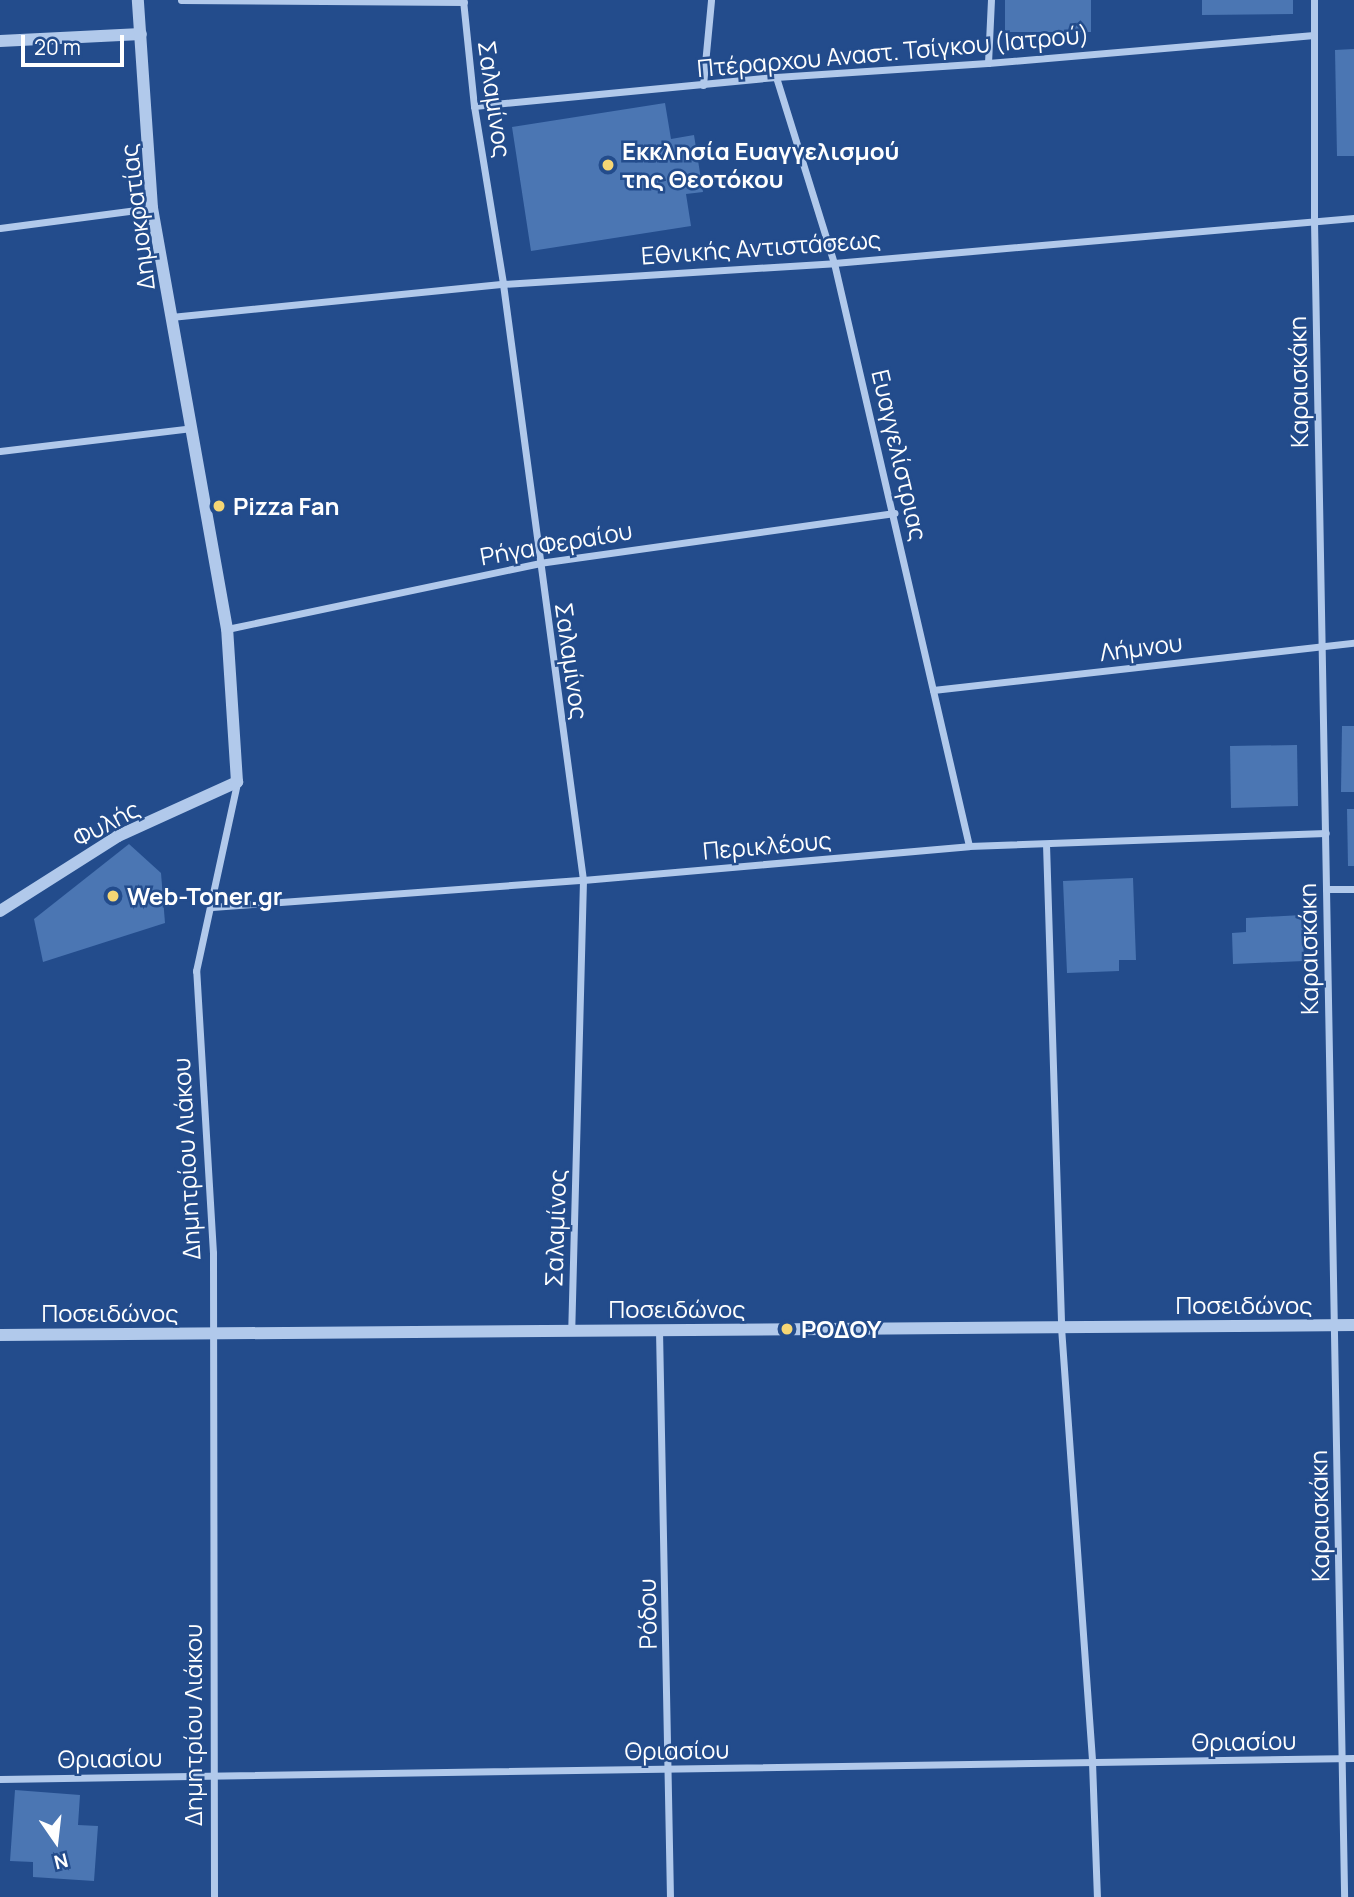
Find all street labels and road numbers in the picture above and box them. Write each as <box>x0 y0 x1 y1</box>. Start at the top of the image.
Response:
street label: Πτέραρχου Αναστ. Τσίγκου (Ιατρού) <box>696 20 1090 82</box>
street label: Σαλαμίνος <box>473 39 517 159</box>
street label: Δημοκρατίας <box>114 142 160 292</box>
street label: Εθνικής Αντιστάσεως <box>640 224 882 270</box>
street label: Καραισκάκη <box>1282 316 1314 448</box>
street label: Ευαγγελίστριας <box>866 367 934 543</box>
street label: Ρήγα Φεραίου <box>478 515 634 571</box>
street label: Σαλαμίνος <box>550 601 594 721</box>
street label: Λήμνου <box>1098 628 1184 666</box>
street label: Φυλής <box>68 794 144 852</box>
street label: Περικλέους <box>701 825 833 865</box>
street label: Καραισκάκη <box>1292 883 1324 1015</box>
street label: Δημητρίου Λιάκου <box>166 1057 206 1261</box>
street label: Σαλαμίνος <box>539 1169 571 1287</box>
street label: Ποσειδώνος <box>1176 1291 1312 1319</box>
street label: Ποσειδώνος <box>609 1295 745 1323</box>
street label: Ποσειδώνος <box>42 1299 178 1327</box>
street label: Καραισκάκη <box>1303 1450 1335 1582</box>
street label: Ρόδου <box>632 1578 662 1650</box>
street label: Δημητρίου Λιάκου <box>179 1624 207 1826</box>
street label: Θριασίου <box>1191 1726 1297 1756</box>
street label: Θριασίου <box>624 1735 730 1765</box>
street label: Θριασίου <box>57 1743 163 1773</box>

